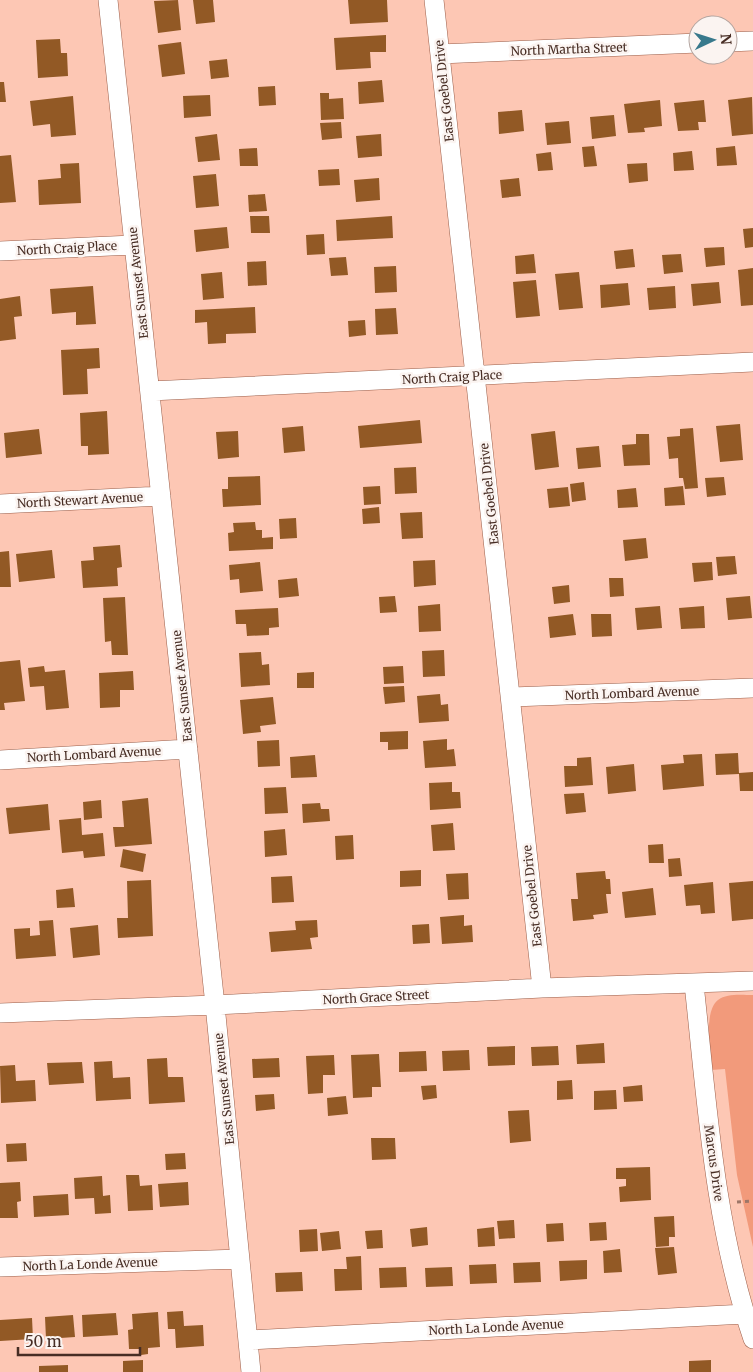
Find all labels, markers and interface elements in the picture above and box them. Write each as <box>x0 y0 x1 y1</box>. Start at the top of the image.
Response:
north arrow <box>688 15 738 65</box>
text: N <box>717 33 735 45</box>
street label: North Martha Street <box>510 39 628 59</box>
street label: East Goebel Drive <box>431 40 457 142</box>
street label: East Sunset Avenue <box>125 226 151 340</box>
street label: North Craig Place <box>17 238 117 258</box>
street label: North Craig Place <box>402 367 502 387</box>
street label: East Goebel Drive <box>476 443 502 545</box>
street label: North Stewart Avenue <box>16 489 144 511</box>
street label: East Sunset Avenue <box>169 629 195 743</box>
street label: North Lombard Avenue <box>565 683 699 703</box>
street label: North Lombard Avenue <box>27 743 161 765</box>
street label: East Goebel Drive <box>519 845 545 947</box>
street label: North Grace Street <box>322 987 430 1007</box>
street label: East Sunset Avenue <box>211 1032 237 1146</box>
street label: Marcus Drive <box>701 1124 727 1202</box>
street label: North La Londe Avenue <box>22 1254 158 1274</box>
street label: North La Londe Avenue <box>428 1316 564 1338</box>
scale bar <box>18 1324 140 1356</box>
text: 50 m <box>25 1332 62 1351</box>

